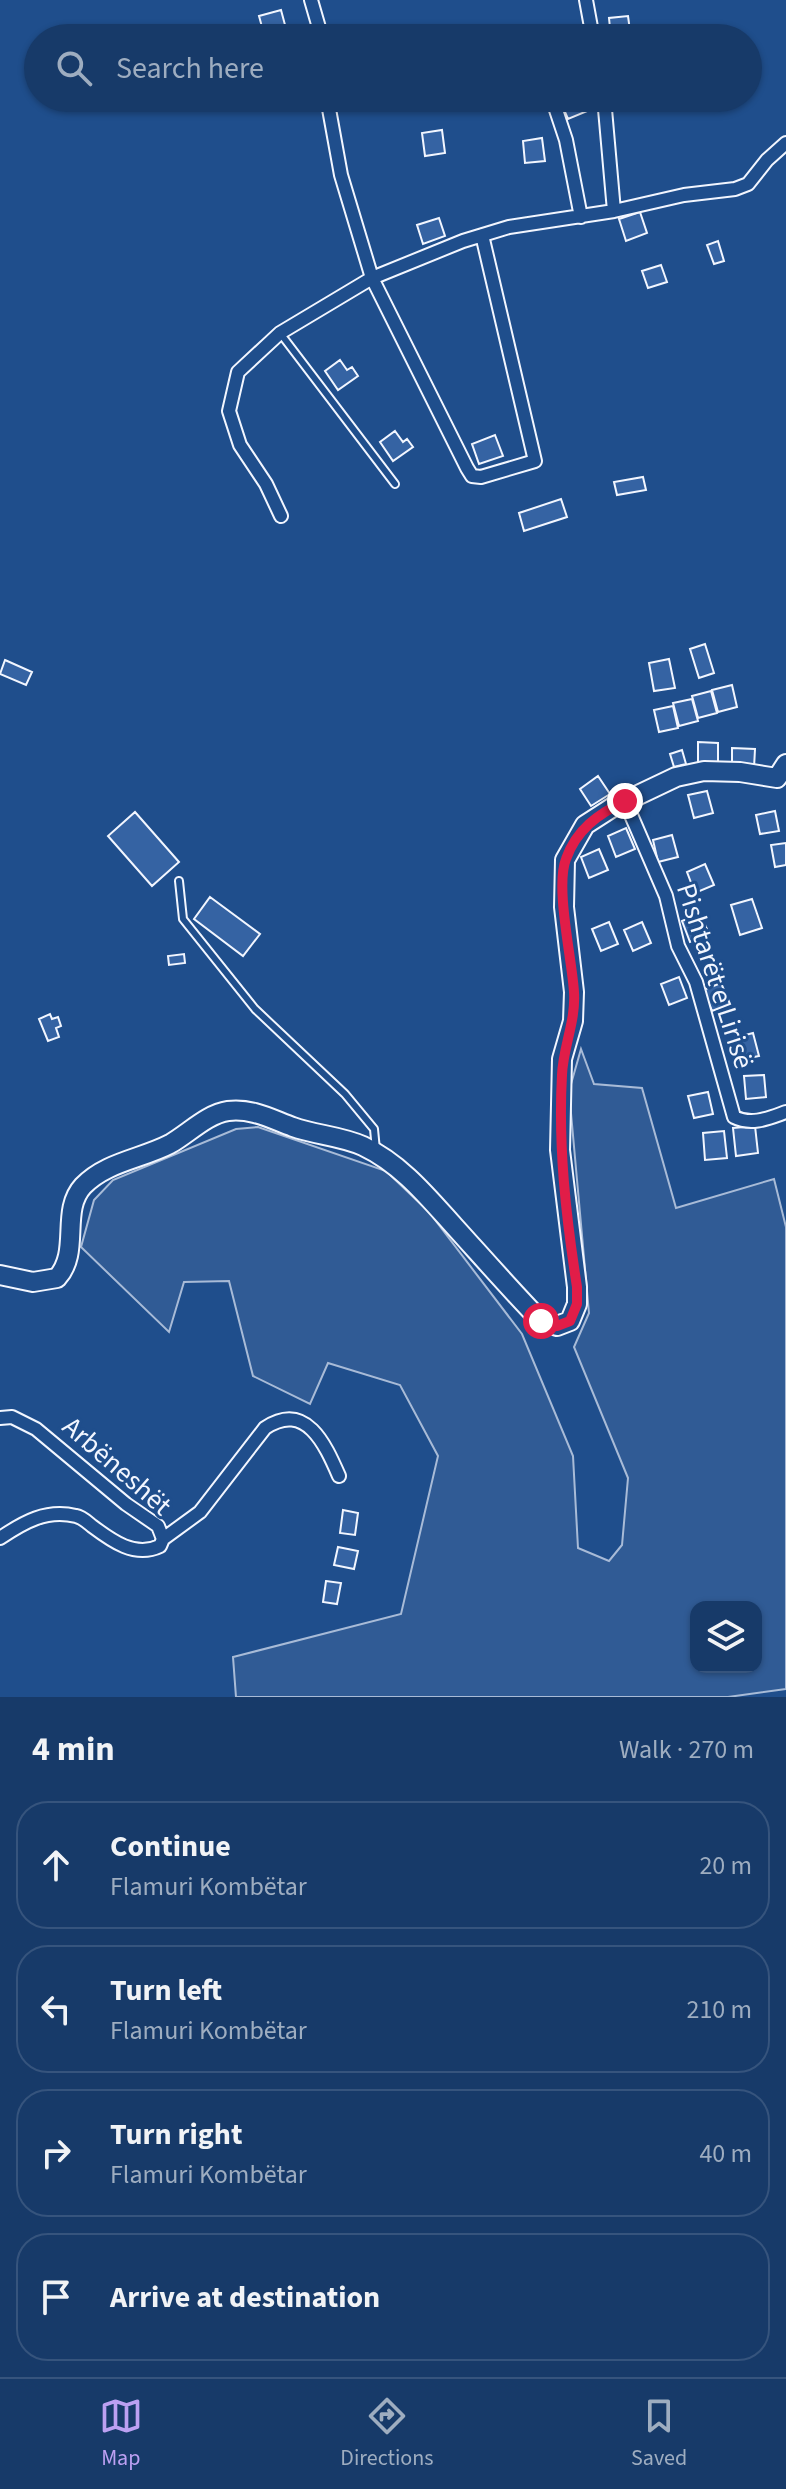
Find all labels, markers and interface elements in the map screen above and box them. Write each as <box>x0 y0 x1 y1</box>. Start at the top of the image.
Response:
search box <box>24 24 762 112</box>
icon: search <box>52 46 96 90</box>
text: Search here <box>116 47 264 90</box>
route end <box>607 783 643 819</box>
street label: Pishtarët e Lirisë <box>666 878 764 1074</box>
route start <box>523 1303 559 1339</box>
street label: Arbëneshët <box>53 1407 181 1525</box>
map controls <box>690 1601 762 1673</box>
button: layers <box>690 1601 762 1673</box>
text: 4 min <box>32 1725 115 1774</box>
text: Walk · 270 m <box>619 1731 754 1768</box>
text: Continue <box>110 1825 231 1868</box>
icon: ahead <box>34 1843 78 1887</box>
text: 20 m <box>699 1847 752 1884</box>
text: Flamuri Kombëtar <box>110 1868 307 1905</box>
text: Turn left <box>110 1969 222 2012</box>
icon: left <box>34 1987 78 2031</box>
text: 210 m <box>686 1991 752 2028</box>
text: Flamuri Kombëtar <box>110 2012 307 2049</box>
text: Turn right <box>110 2113 242 2156</box>
icon: right <box>34 2131 78 2175</box>
text: 40 m <box>699 2135 752 2172</box>
text: Flamuri Kombëtar <box>110 2156 307 2193</box>
icon: arrive <box>34 2275 78 2319</box>
text: Arrive at destination <box>110 2276 380 2319</box>
tab: Map <box>99 2394 143 2474</box>
tab: Directions <box>340 2394 433 2474</box>
tab: Saved <box>631 2394 687 2474</box>

